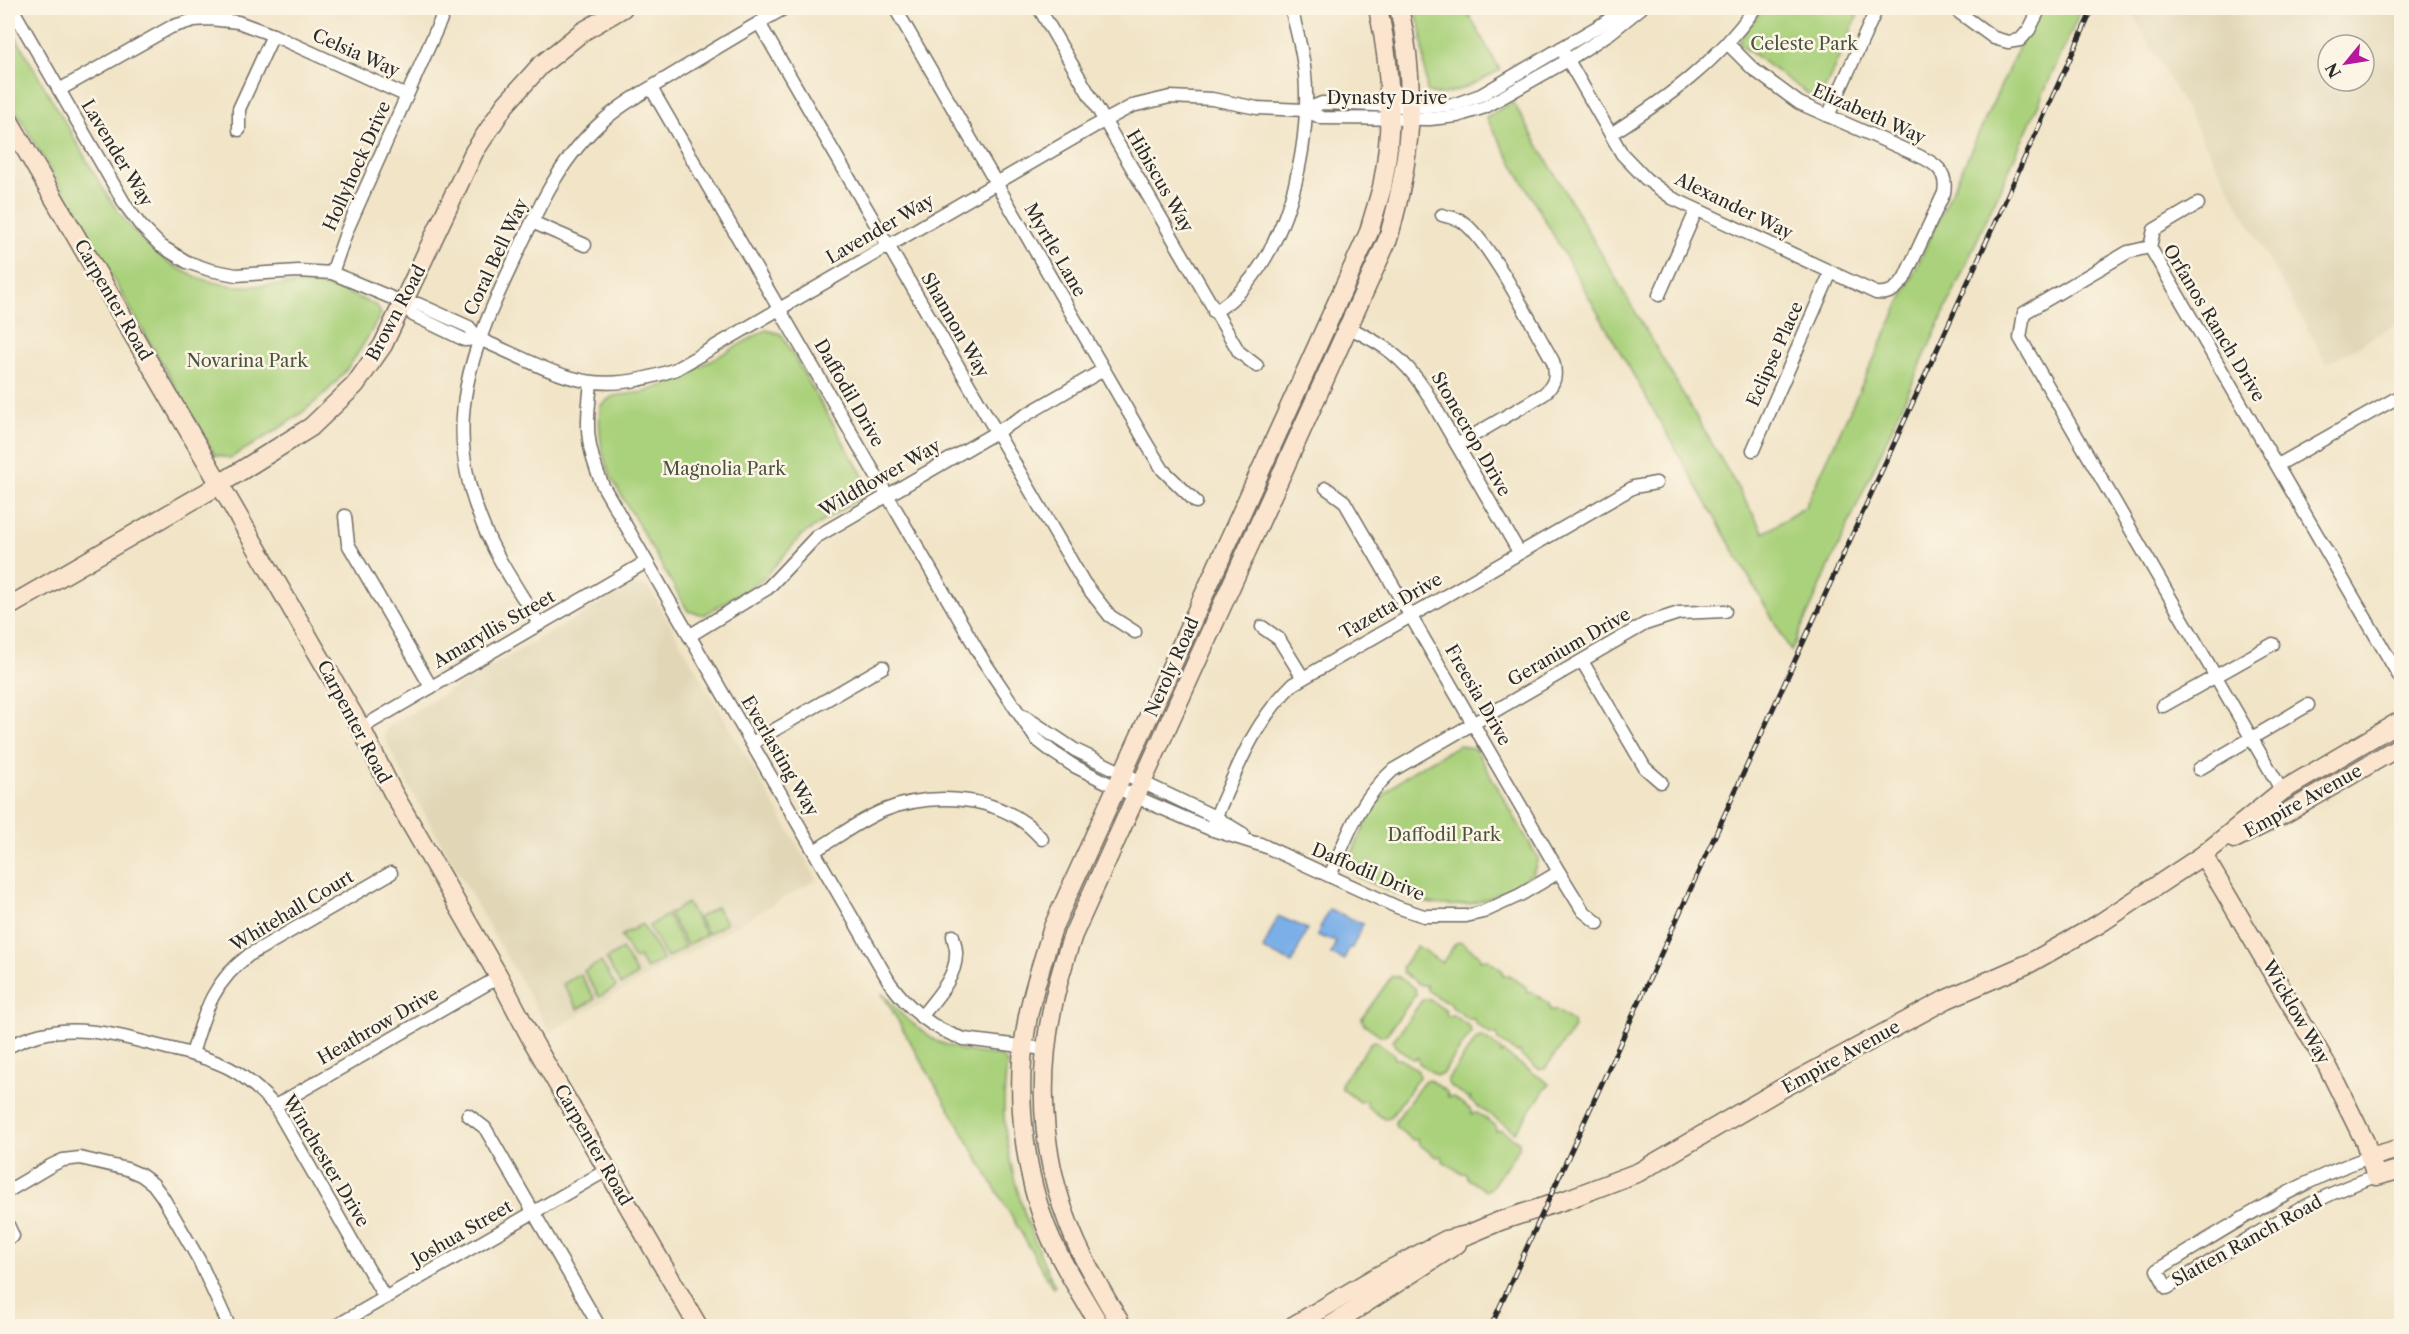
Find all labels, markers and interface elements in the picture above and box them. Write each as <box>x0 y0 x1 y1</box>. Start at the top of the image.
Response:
street label: Celsia Way <box>309 24 404 82</box>
park label: Celeste Park <box>1750 33 1859 55</box>
north arrow <box>2316 33 2376 93</box>
text: N <box>2321 59 2345 82</box>
street label: Elizabeth Way <box>1809 79 1930 149</box>
street label: Dynasty Drive <box>1327 87 1447 109</box>
street label: Lavender Way <box>76 95 158 211</box>
street label: Hollyhock Drive <box>319 98 395 234</box>
street label: Hibiscus Way <box>1122 126 1199 237</box>
street label: Alexander Way <box>1670 167 1798 245</box>
street label: Lavender Way <box>822 189 939 269</box>
street label: Coral Bell Way <box>459 194 533 319</box>
street label: Myrtle Lane <box>1019 199 1091 301</box>
street label: Carpenter Road <box>69 235 157 365</box>
street label: Orfanos Ranch Drive <box>2158 240 2270 406</box>
street label: Brown Road <box>361 261 431 365</box>
street label: Shannon Way <box>916 269 994 382</box>
street label: Eclipse Place <box>1742 298 1808 410</box>
street label: Daffodil Drive <box>809 335 889 451</box>
park label: Novarina Park <box>186 350 309 372</box>
street label: Stonecrop Drive <box>1426 368 1516 500</box>
street label: Wildflower Way <box>815 434 945 522</box>
park label: Magnolia Park <box>662 458 787 480</box>
street label: Tazetta Drive <box>1336 568 1446 644</box>
street label: Amaryllis Street <box>428 585 559 673</box>
street label: Geranium Drive <box>1504 603 1634 691</box>
street label: Neroly Road <box>1140 614 1204 720</box>
street label: Freesia Drive <box>1440 640 1516 750</box>
street label: Carpenter Road <box>312 657 396 787</box>
street label: Everlasting Way <box>737 692 824 821</box>
street label: Empire Avenue <box>2240 760 2366 842</box>
park label: Daffodil Park <box>1388 824 1502 846</box>
street label: Daffodil Drive <box>1308 838 1428 906</box>
street label: Whitehall Court <box>226 865 358 957</box>
street label: Wicklow Way <box>2257 955 2335 1069</box>
street label: Heathrow Drive <box>314 982 442 1070</box>
street label: Empire Avenue <box>1778 1016 1904 1098</box>
street label: Carpenter Road <box>549 1080 637 1210</box>
street label: Winchester Drive <box>277 1090 374 1231</box>
street label: Slatten Ranch Road <box>2168 1191 2326 1291</box>
street label: Joshua Street <box>405 1195 517 1272</box>

